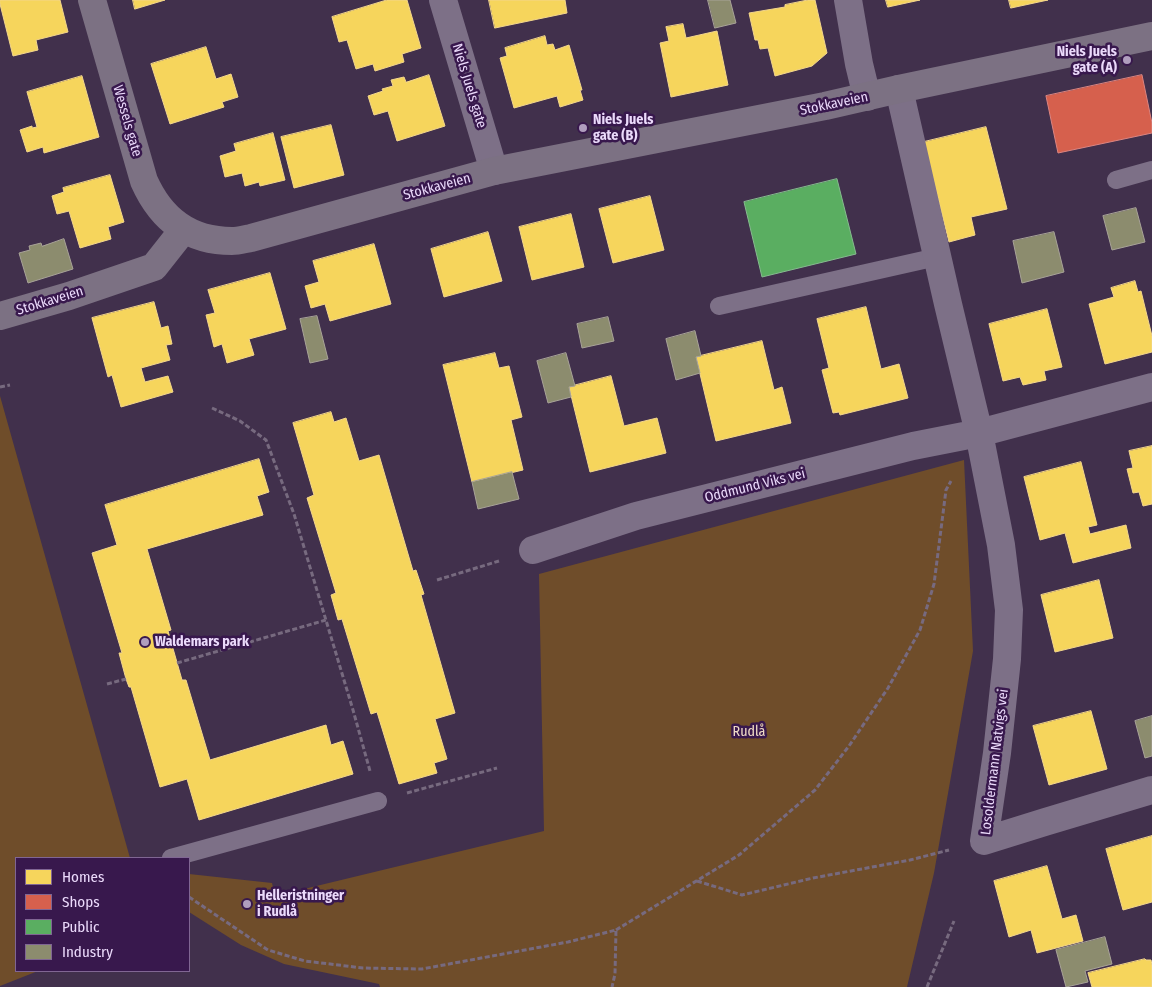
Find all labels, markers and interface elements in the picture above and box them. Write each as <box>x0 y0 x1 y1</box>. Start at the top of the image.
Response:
street label: Niels Juels gate <box>448 42 490 130</box>
place label: Niels Juels gate (A) <box>1057 44 1117 76</box>
marker: Niels Juels gate (A) <box>1121 54 1133 66</box>
street label: Wessels gate <box>109 83 145 159</box>
street label: Stokkaveien <box>798 89 870 119</box>
place label: Niels Juels gate (B) <box>593 112 653 144</box>
marker: Niels Juels gate (B) <box>577 122 589 134</box>
street label: Stokkaveien <box>401 170 473 204</box>
street label: Stokkaveien <box>15 283 85 319</box>
street label: Oddmund Viks vei <box>703 465 807 507</box>
place label: Waldemars park <box>155 634 249 650</box>
marker: Waldemars park <box>139 636 151 648</box>
street label: Losoldermann Natvigs vei <box>978 688 1012 836</box>
park label: Rudlå <box>733 724 765 740</box>
legend <box>15 857 190 972</box>
text: Homes <box>62 868 104 886</box>
place label: Helleristninger i Rudlå <box>257 888 344 920</box>
text: Shops <box>62 893 100 911</box>
marker: Helleristninger i Rudlå <box>241 898 253 910</box>
text: Public <box>62 918 99 936</box>
text: Industry <box>62 943 113 961</box>

